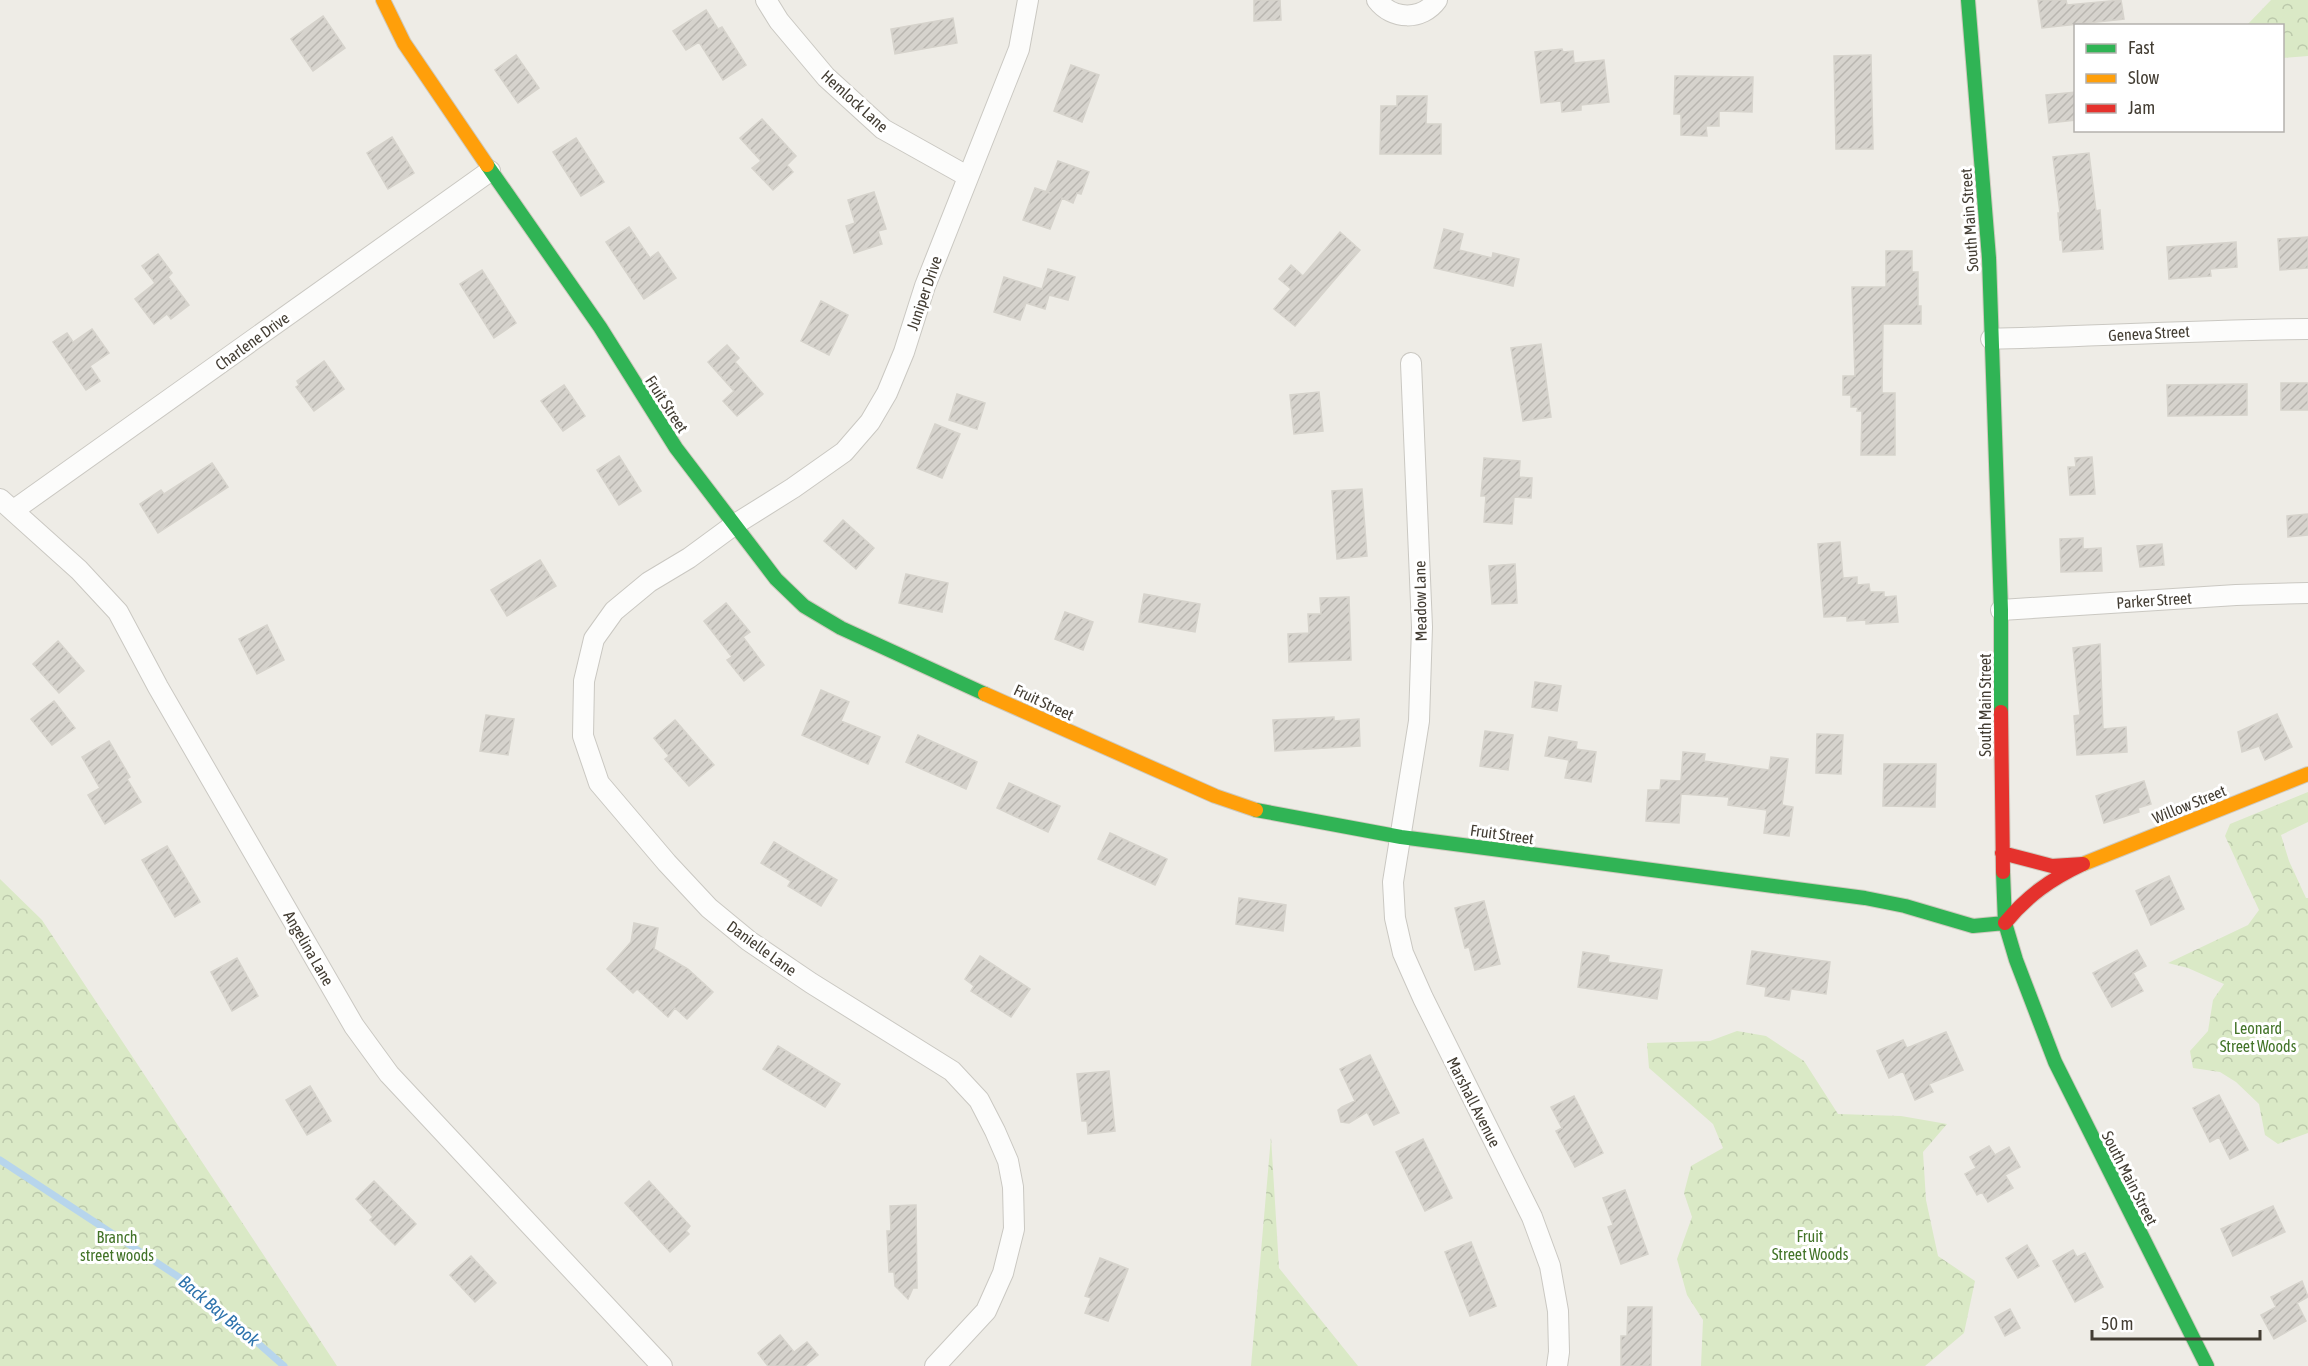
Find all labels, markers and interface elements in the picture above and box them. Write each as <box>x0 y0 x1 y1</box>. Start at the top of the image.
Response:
legend <box>2074 24 2284 132</box>
text: Fast <box>2128 37 2155 58</box>
street label: Hemlock Lane <box>818 66 892 136</box>
text: Slow <box>2128 67 2159 88</box>
text: Jam <box>2128 97 2155 118</box>
street label: South Main Street <box>1956 167 1982 272</box>
street label: Juniper Drive <box>903 254 946 333</box>
street label: Charlene Drive <box>212 308 292 374</box>
street label: Geneva Street <box>2108 322 2191 344</box>
street label: Fruit Street <box>642 372 692 436</box>
street label: Meadow Lane <box>1410 560 1430 642</box>
street label: Parker Street <box>2116 588 2193 612</box>
street label: South Main Street <box>1976 653 1994 757</box>
street label: Fruit Street <box>1011 680 1077 724</box>
street label: Willow Street <box>2150 781 2229 827</box>
street label: Fruit Street <box>1469 821 1535 847</box>
street label: Angelina Lane <box>279 907 338 989</box>
street label: Danielle Lane <box>724 917 800 979</box>
park label: Leonard Street Woods <box>2220 1019 2297 1055</box>
street label: Marshall Avenue <box>1444 1054 1504 1150</box>
street label: South Main Street <box>2099 1128 2162 1229</box>
park label: Fruit Street Woods <box>1772 1227 1849 1263</box>
park label: Branch street woods <box>80 1228 154 1264</box>
water label: Back Bay Brook <box>175 1271 265 1351</box>
scale bar <box>2092 1303 2260 1341</box>
text: 50 m <box>2101 1313 2133 1334</box>

